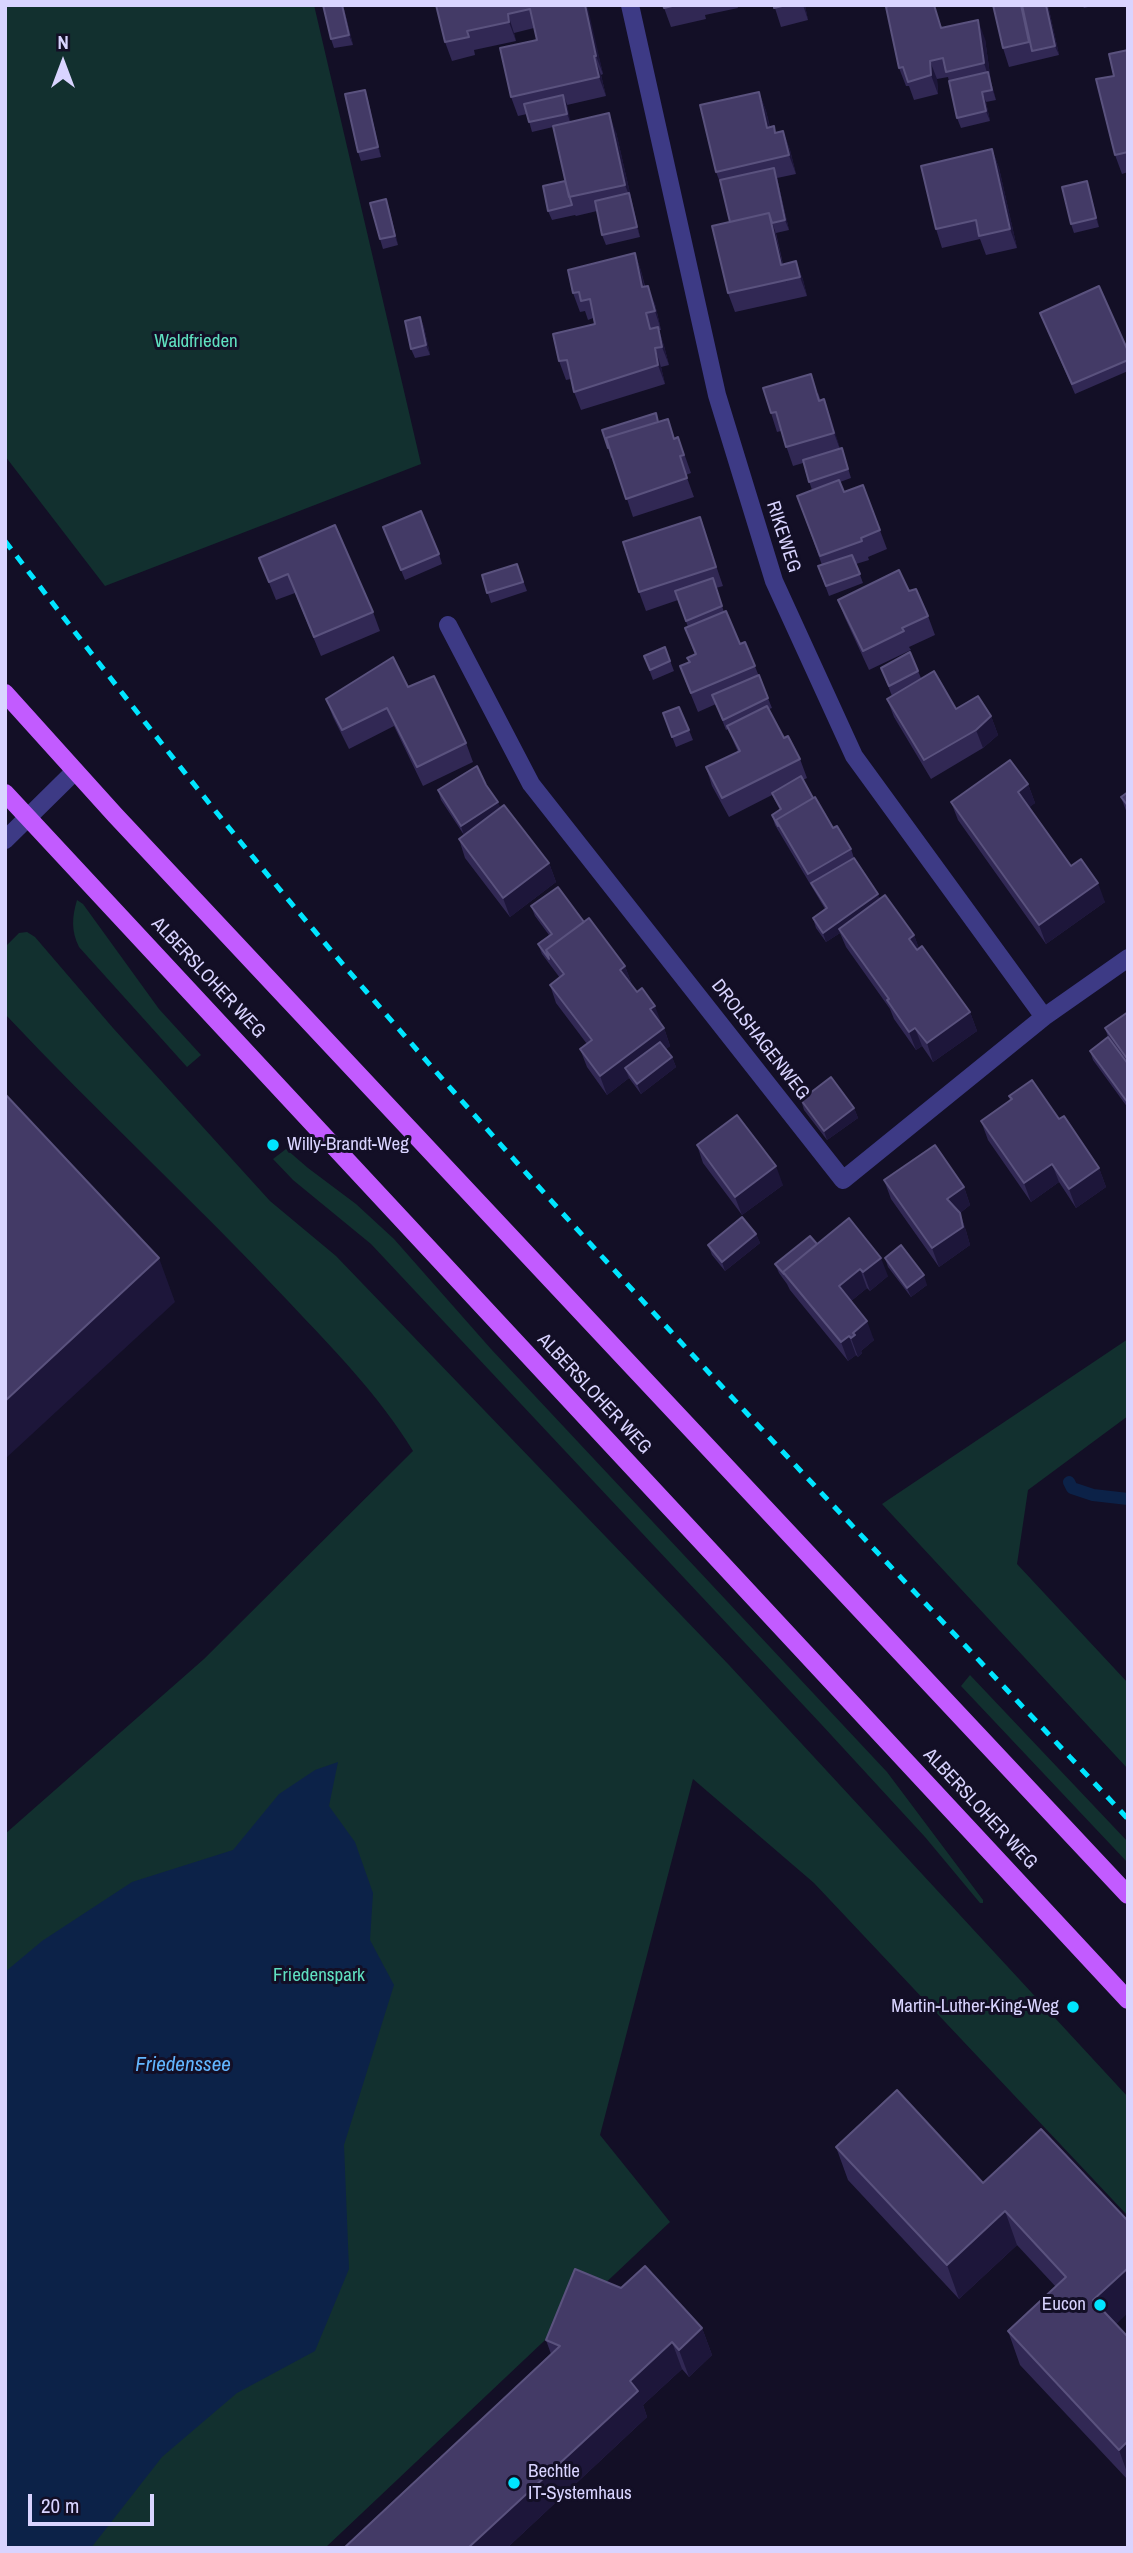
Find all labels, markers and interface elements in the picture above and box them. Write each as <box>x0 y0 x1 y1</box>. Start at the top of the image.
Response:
north arrow <box>28 28 98 98</box>
text: N <box>57 29 69 55</box>
park label: Waldfrieden <box>154 331 238 353</box>
street label: RIKEWEG <box>761 498 805 576</box>
street label: ALBERSLOHER WEG <box>146 913 270 1043</box>
street label: DROLSHAGENWEG <box>706 975 814 1105</box>
place label: Willy-Brandt-Weg <box>287 1134 409 1156</box>
marker: Willy-Brandt-Weg <box>265 1137 281 1153</box>
street label: ALBERSLOHER WEG <box>532 1329 656 1459</box>
street label: ALBERSLOHER WEG <box>918 1744 1042 1874</box>
park label: Friedenspark <box>273 1965 365 1987</box>
place label: Martin-Luther-King-Weg <box>891 1996 1059 2018</box>
marker: Martin-Luther-King-Weg <box>1065 1999 1081 2015</box>
water label: Friedenssee <box>135 2052 231 2078</box>
place label: Eucon <box>1042 2294 1086 2316</box>
marker: Eucon <box>1092 2297 1108 2313</box>
place label: Bechtle IT-Systemhaus <box>528 2461 632 2505</box>
marker: Bechtle IT-Systemhaus <box>506 2475 522 2491</box>
scale bar <box>32 2480 158 2524</box>
text: 20 m <box>41 2491 79 2520</box>

